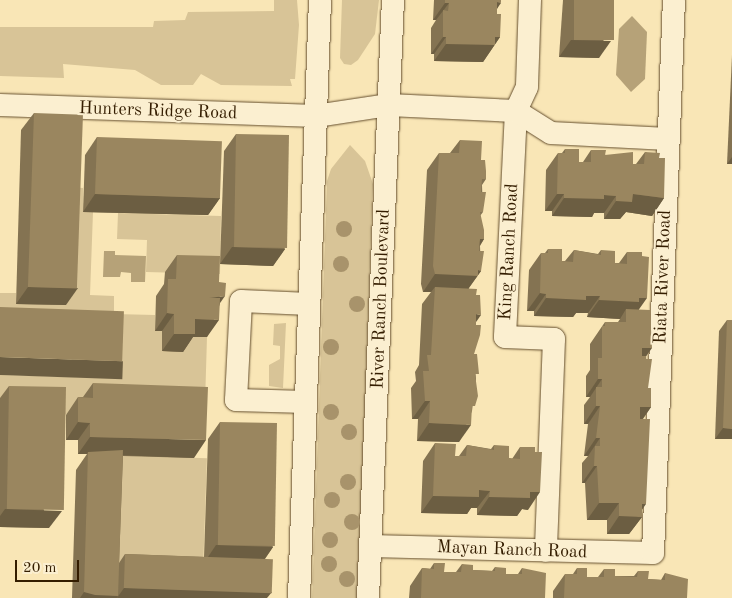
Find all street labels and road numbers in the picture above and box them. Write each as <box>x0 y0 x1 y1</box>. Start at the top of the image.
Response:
street label: Hunters Ridge Road <box>78 97 238 125</box>
street label: King Ranch Road <box>495 183 523 321</box>
street label: River Ranch Boulevard <box>367 209 395 389</box>
street label: Riata River Road <box>650 210 676 344</box>
street label: Mayan Ranch Road <box>436 537 588 563</box>

